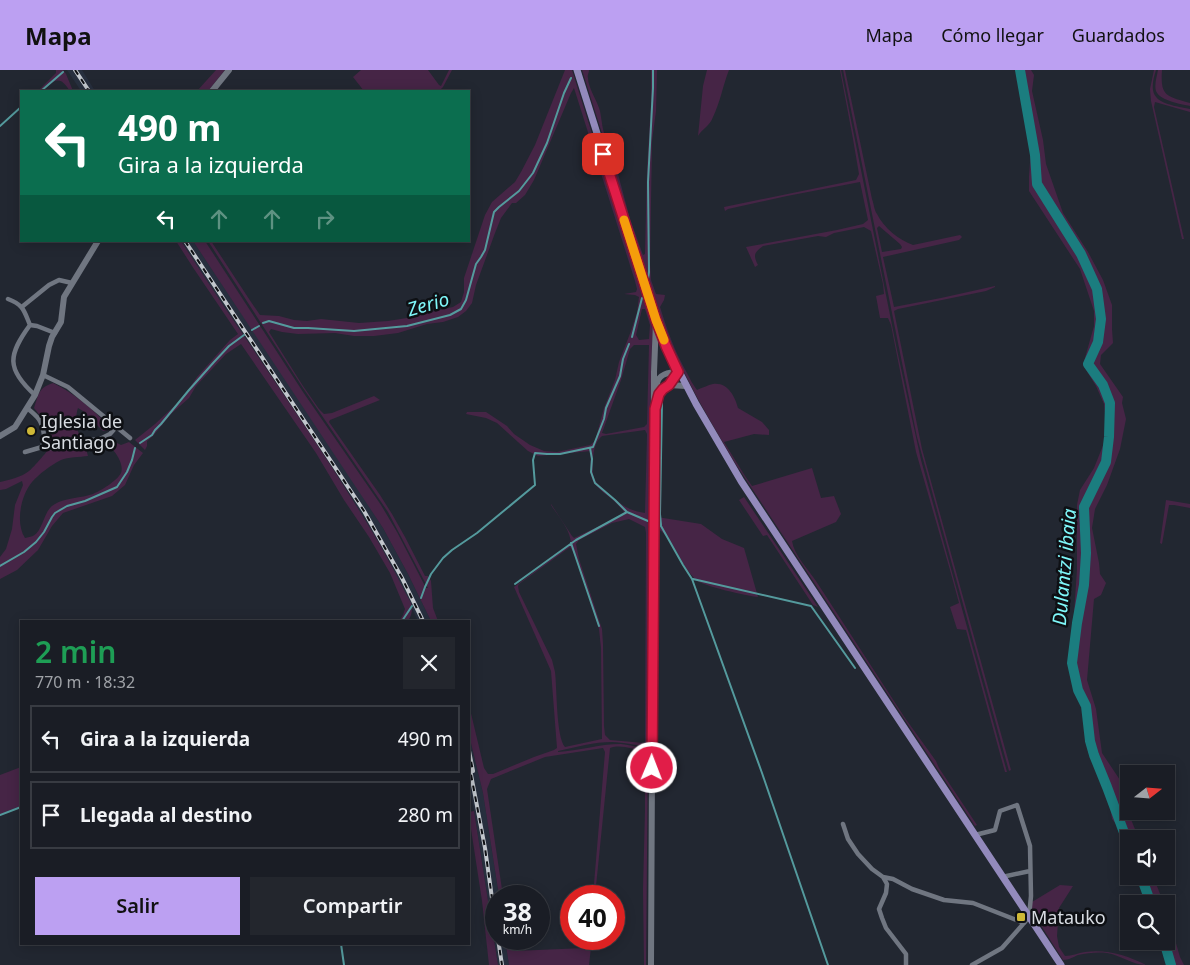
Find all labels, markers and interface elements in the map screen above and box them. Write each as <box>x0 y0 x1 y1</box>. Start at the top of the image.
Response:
text: Mapa <box>25 19 92 52</box>
text: Mapa <box>866 23 913 47</box>
text: Cómo llegar <box>941 23 1044 47</box>
text: Guardados <box>1072 23 1165 47</box>
text: 490 m <box>118 104 221 151</box>
icon: left <box>35 110 100 175</box>
pin <box>582 133 624 175</box>
icon: arrive <box>589 140 617 168</box>
text: Gira a la izquierda <box>118 149 304 179</box>
icon: left <box>152 205 180 233</box>
icon: ahead <box>205 205 233 233</box>
icon: ahead <box>258 205 286 233</box>
icon: right <box>311 205 339 233</box>
water label: Zerio <box>403 286 452 323</box>
place label: Iglesia de Santiago <box>41 409 122 454</box>
marker: Iglesia de Santiago <box>25 425 37 437</box>
water label: Dulantzi ibaia <box>1046 507 1082 627</box>
text: 2 min <box>35 631 116 672</box>
button: close <box>403 637 455 689</box>
text: 770 m · 18:32 <box>35 671 135 693</box>
icon: left <box>37 725 65 753</box>
text: Gira a la izquierda <box>80 726 250 752</box>
text: 490 m <box>398 726 453 752</box>
position arrow <box>625 741 677 793</box>
north arrow <box>1120 765 1175 820</box>
map controls <box>1120 765 1175 950</box>
icon: arrive <box>37 801 65 829</box>
text: Llegada al destino <box>80 802 252 828</box>
text: 280 m <box>398 802 453 828</box>
button: sound <box>1120 830 1175 885</box>
button: Salir <box>35 877 240 935</box>
button: Compartir <box>250 877 455 935</box>
speed limit sign: 40 <box>560 885 625 950</box>
text: 38 <box>503 894 532 928</box>
button: search <box>1120 895 1175 950</box>
place label: Matauko <box>1031 905 1106 929</box>
marker: Matauko <box>1015 911 1027 923</box>
text: km/h <box>503 921 532 938</box>

